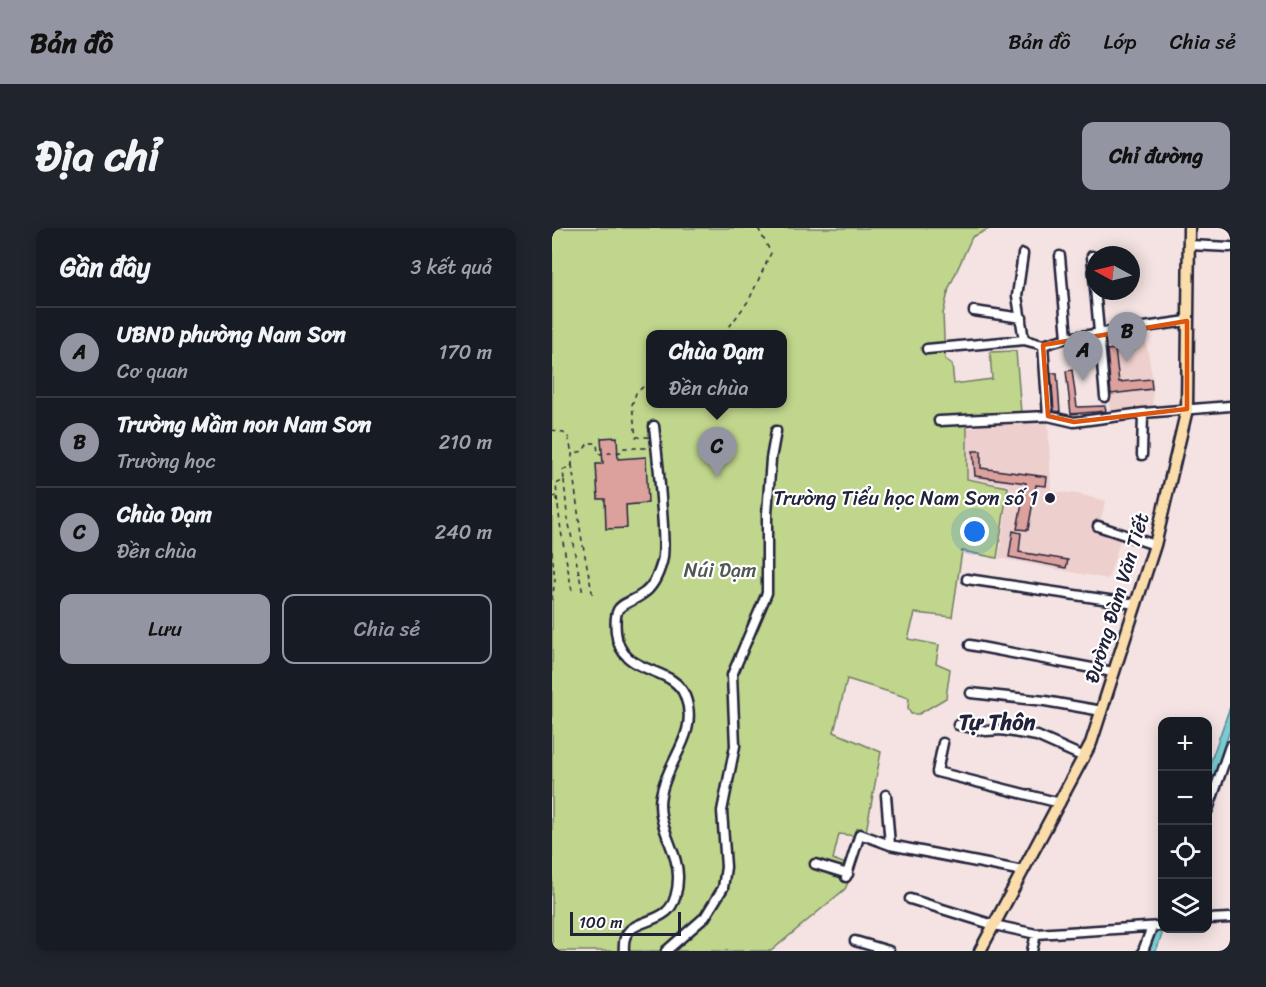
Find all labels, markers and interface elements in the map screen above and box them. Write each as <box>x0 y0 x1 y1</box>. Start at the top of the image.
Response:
text: Bản đồ <box>30 18 113 67</box>
text: Bản đồ <box>1008 23 1070 61</box>
text: Lớp <box>1103 23 1137 61</box>
text: Chia sẻ <box>1170 23 1236 61</box>
text: Địa chỉ <box>36 119 159 193</box>
button: Chỉ đường <box>1082 122 1230 190</box>
text: Gần đây <box>60 244 150 290</box>
north arrow <box>1086 246 1140 300</box>
text: 3 kết quả <box>410 250 492 285</box>
pin: B <box>1108 312 1146 362</box>
text: UBND phường Nam Sơn <box>117 315 346 354</box>
popup <box>646 330 787 408</box>
text: Chùa Dạm <box>669 332 764 371</box>
pin: A <box>1064 332 1102 381</box>
text: A <box>73 335 86 370</box>
text: 170 m <box>439 335 492 370</box>
text: Cơ quan <box>117 354 188 389</box>
text: Đền chùa <box>669 371 748 406</box>
text: Trường Mầm non Nam Sơn <box>117 405 371 444</box>
text: B <box>73 425 86 460</box>
text: 210 m <box>439 425 492 460</box>
pin: C <box>698 428 736 477</box>
text: Trường học <box>117 444 215 479</box>
place label: Trường Tiểu học Nam Sơn số 1 <box>774 481 1038 516</box>
marker: Trường Tiểu học Nam Sơn số 1 <box>1043 491 1057 505</box>
text: Chùa Dạm <box>117 495 212 534</box>
street label: Đường Đàm Văn Tiết <box>1074 508 1160 688</box>
text: C <box>73 515 86 550</box>
text: 240 m <box>435 515 492 550</box>
your location <box>960 517 989 546</box>
text: Đền chùa <box>117 534 196 569</box>
park label: Núi Dạm <box>684 553 756 588</box>
button: Lưu <box>60 594 270 664</box>
button: Chia sẻ <box>282 594 492 664</box>
district label: Tự Thôn <box>959 703 1035 742</box>
map controls <box>1158 717 1212 933</box>
button: + <box>1158 717 1212 771</box>
button: − <box>1158 771 1212 825</box>
button: locate <box>1158 825 1212 879</box>
button: layers <box>1158 879 1212 933</box>
text: 100 m <box>579 908 623 937</box>
scale bar <box>570 909 681 936</box>

